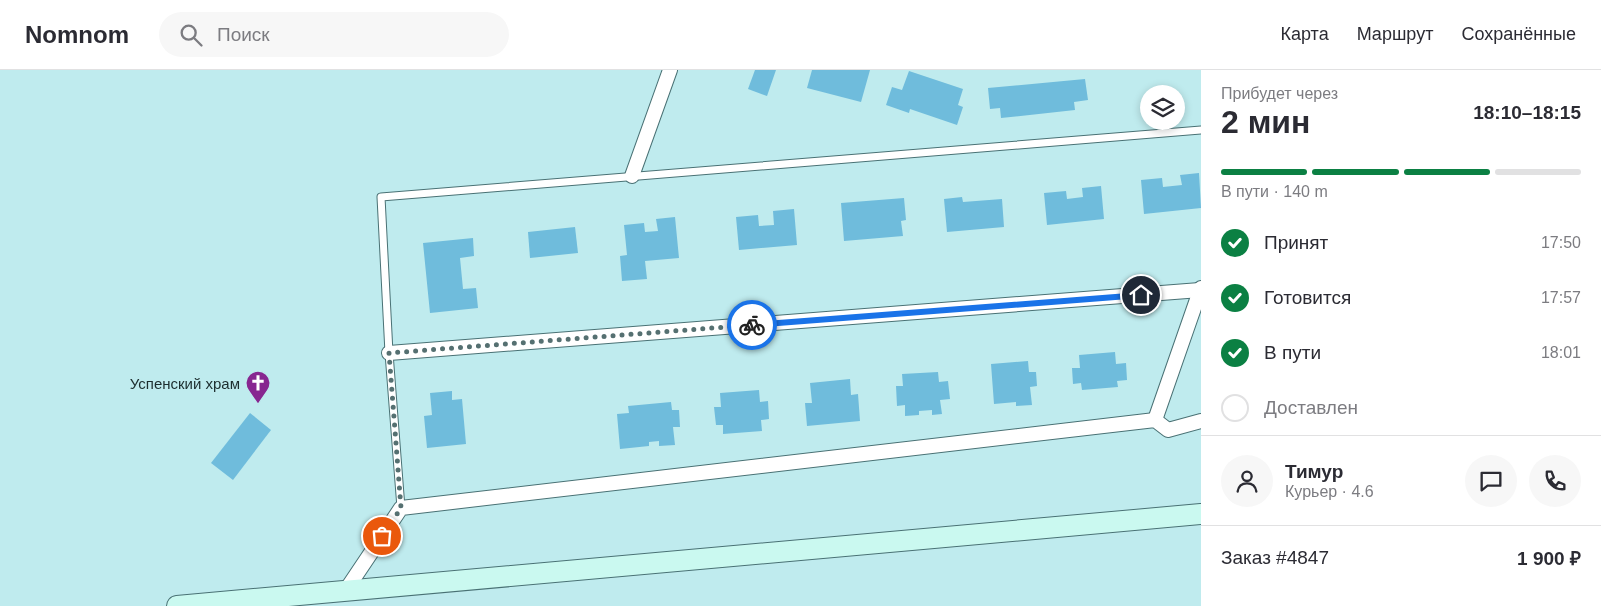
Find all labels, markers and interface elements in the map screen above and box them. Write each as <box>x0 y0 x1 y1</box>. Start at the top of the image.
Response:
search box <box>159 12 509 57</box>
text: Nomnom <box>25 21 129 48</box>
icon: search <box>177 21 205 49</box>
text: Поиск <box>217 24 270 45</box>
text: Карта <box>1281 24 1329 44</box>
text: Маршрут <box>1357 24 1433 44</box>
text: Сохранённые <box>1461 24 1576 44</box>
map controls <box>1140 85 1185 130</box>
button: layers <box>1140 85 1185 130</box>
text: Прибудет через <box>1221 85 1338 102</box>
text: 18:10–18:15 <box>1473 102 1581 123</box>
text: 2 мин <box>1221 104 1310 140</box>
text: В пути · 140 m <box>1221 183 1328 200</box>
icon: check <box>1221 229 1249 257</box>
text: Принят <box>1264 232 1328 253</box>
text: 17:50 <box>1541 234 1581 251</box>
pin <box>1120 274 1162 316</box>
icon: home <box>1127 281 1155 309</box>
icon: check <box>1221 284 1249 312</box>
text: Готовится <box>1264 287 1351 308</box>
text: 17:57 <box>1541 289 1581 306</box>
courier <box>727 300 777 350</box>
icon: bike <box>738 311 766 339</box>
icon: check <box>1221 339 1249 367</box>
text: В пути <box>1264 342 1321 363</box>
text: 18:01 <box>1541 344 1581 361</box>
church icon: Успенский храм <box>245 370 271 404</box>
place label: Успенский храм <box>130 375 240 392</box>
text: Доставлен <box>1264 397 1358 418</box>
button: person <box>1221 455 1273 507</box>
button: chat <box>1465 455 1517 507</box>
button: phone <box>1529 455 1581 507</box>
text: Тимур <box>1285 461 1343 482</box>
text: Курьер · 4.6 <box>1285 483 1374 500</box>
pin <box>361 515 403 557</box>
icon: bag <box>368 522 396 550</box>
text: Заказ #4847 <box>1221 547 1329 568</box>
text: 1 900 ₽ <box>1517 548 1581 569</box>

